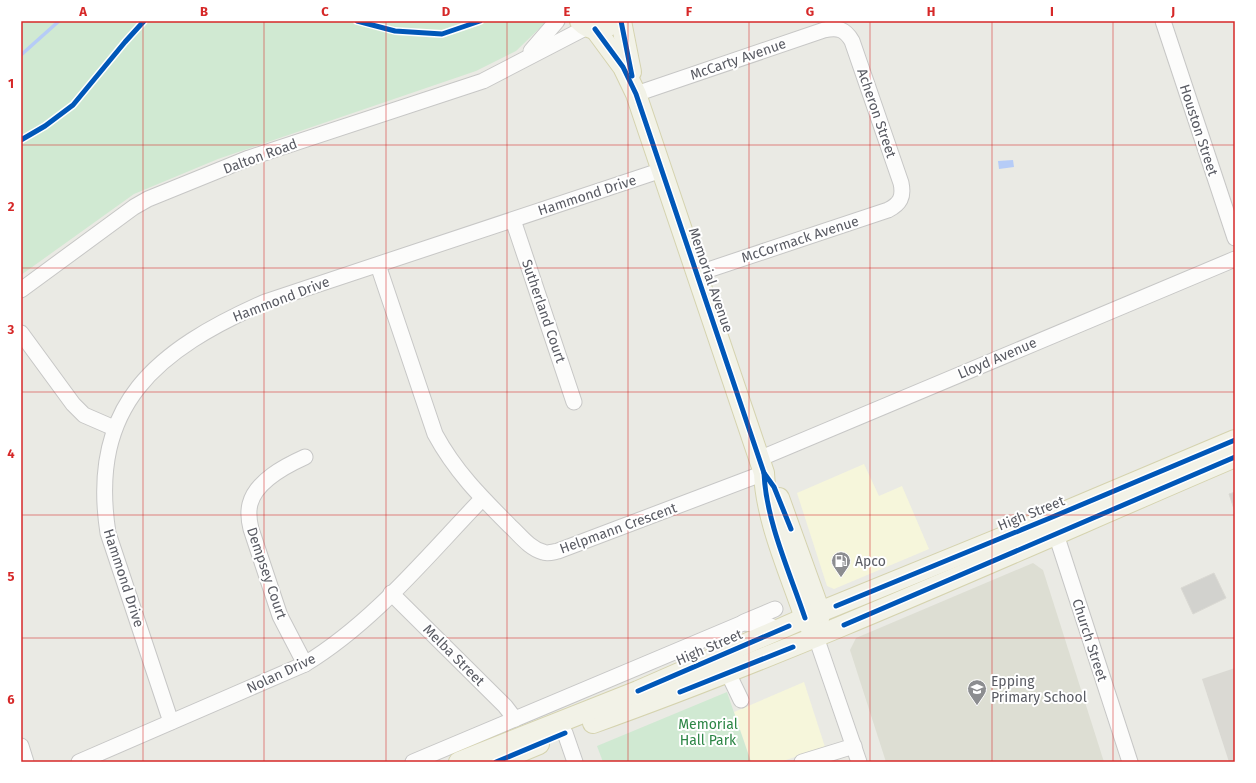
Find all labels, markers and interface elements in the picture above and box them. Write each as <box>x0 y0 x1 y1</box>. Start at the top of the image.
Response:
text: A <box>78 4 87 19</box>
text: B <box>200 4 208 19</box>
text: C <box>321 4 329 19</box>
text: D <box>442 4 451 19</box>
text: E <box>564 4 571 19</box>
text: F <box>686 4 693 19</box>
text: G <box>806 4 814 19</box>
text: H <box>927 4 935 19</box>
text: I <box>1050 4 1054 19</box>
text: J <box>1170 4 1175 19</box>
street label: McCarty Avenue <box>688 35 788 84</box>
street label: Acheron Street <box>853 66 900 161</box>
text: 1 <box>8 76 14 91</box>
street label: Houston Street <box>1176 82 1222 179</box>
street label: Dalton Road <box>221 135 300 178</box>
street label: Hammond Drive <box>536 172 638 219</box>
text: 2 <box>8 199 15 214</box>
street label: McCormack Avenue <box>739 212 861 266</box>
street label: Memorial Avenue <box>685 225 736 335</box>
street label: Sutherland Court <box>518 257 570 366</box>
street label: Hammond Drive <box>230 273 332 326</box>
text: 3 <box>7 322 15 337</box>
street label: Lloyd Avenue <box>955 334 1039 383</box>
text: 4 <box>7 446 15 461</box>
street label: High Street <box>995 492 1068 535</box>
street label: Helpmann Crescent <box>557 499 680 558</box>
street label: Dempsey Court <box>243 525 291 622</box>
street label: Hammond Drive <box>100 527 147 629</box>
fuel station icon: Apco <box>830 550 852 578</box>
place label: Apco <box>855 553 886 570</box>
text: 5 <box>8 569 15 584</box>
street label: Church Street <box>1068 597 1111 684</box>
street label: Melba Street <box>419 621 489 690</box>
street label: High Street <box>673 625 746 669</box>
street label: Nolan Drive <box>244 650 318 697</box>
place label: Epping Primary School <box>991 673 1087 706</box>
school or university icon: Epping Primary School <box>966 678 988 706</box>
text: 6 <box>7 692 15 707</box>
park label: Memorial Hall Park <box>678 716 738 749</box>

